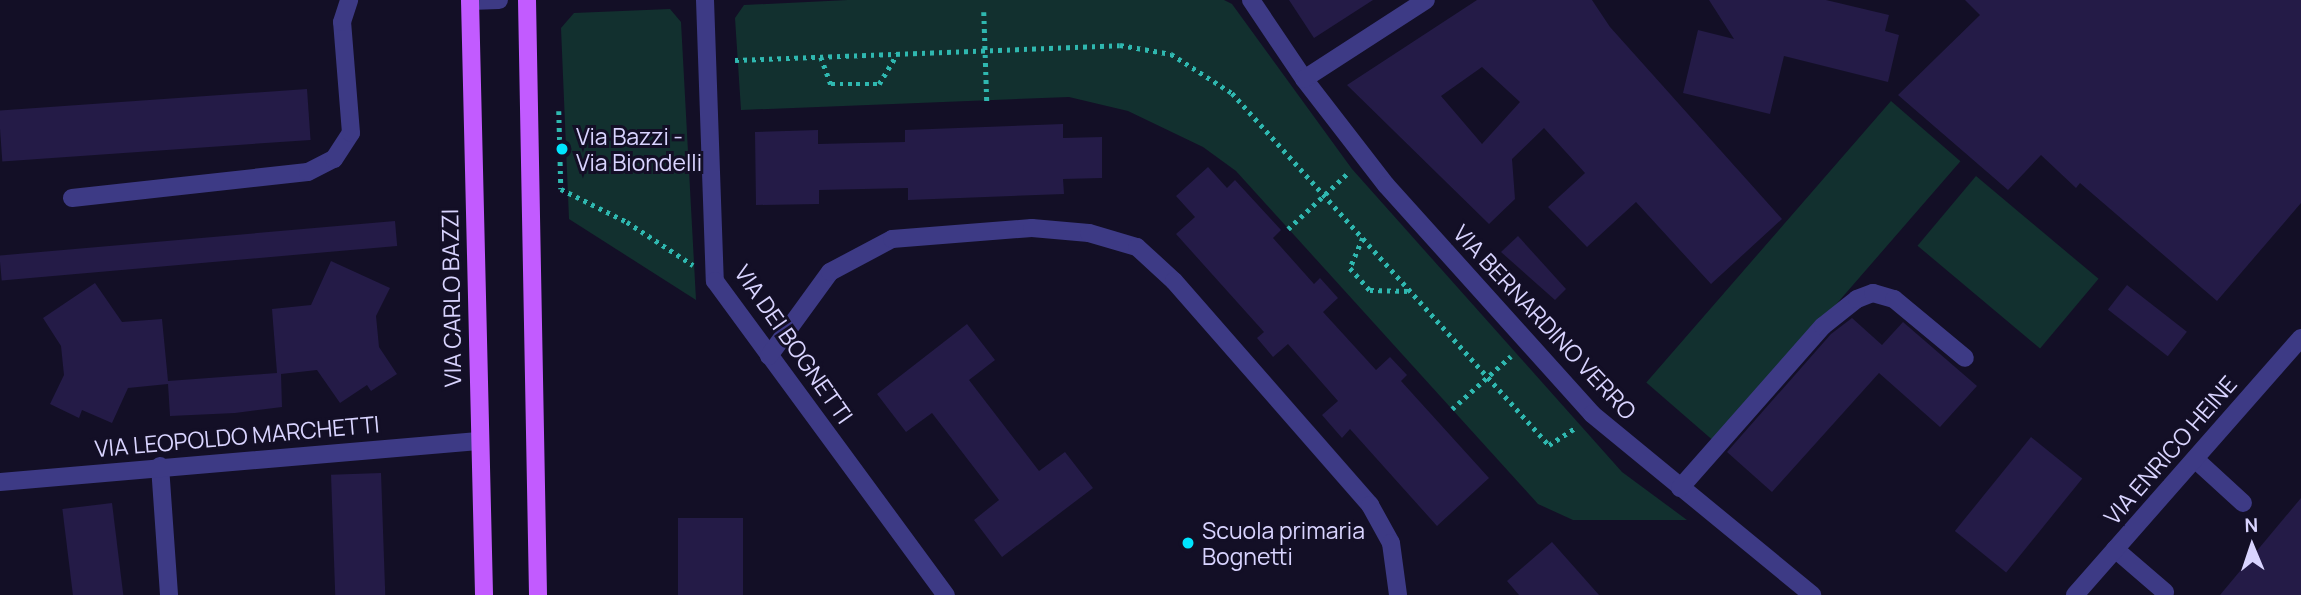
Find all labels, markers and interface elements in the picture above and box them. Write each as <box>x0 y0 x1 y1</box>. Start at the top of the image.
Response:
place label: Via Bazzi - Via Biondelli <box>576 122 702 176</box>
marker: Via Bazzi - Via Biondelli <box>554 141 570 157</box>
street label: VIA CARLO BAZZI <box>436 209 466 387</box>
street label: VIA BERNARDINO VERRO <box>1448 219 1642 425</box>
street label: VIA DEI BOGNETTI <box>729 260 859 428</box>
street label: VIA ENRICO HEINE <box>2098 370 2242 530</box>
street label: VIA LEOPOLDO MARCHETTI <box>93 410 381 462</box>
north arrow <box>2217 511 2287 581</box>
text: N <box>2244 512 2259 538</box>
place label: Scuola primaria Bognetti <box>1202 516 1365 570</box>
marker: Scuola primaria Bognetti <box>1180 535 1196 551</box>

